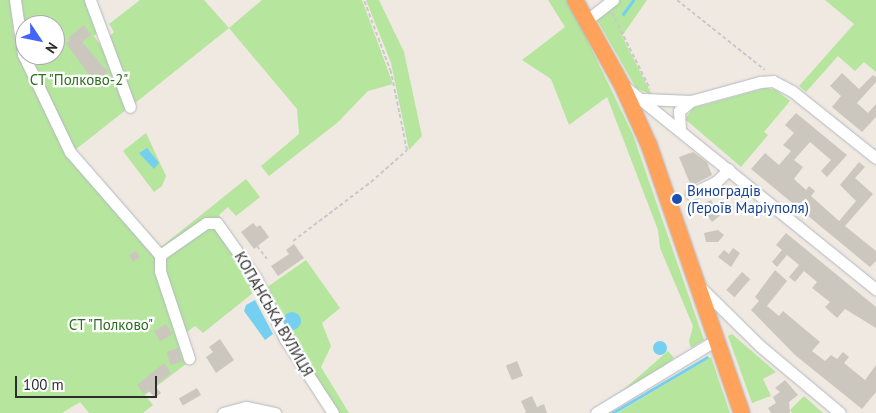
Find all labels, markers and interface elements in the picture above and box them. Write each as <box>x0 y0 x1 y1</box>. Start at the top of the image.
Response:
north arrow <box>15 15 65 65</box>
text: N <box>42 39 62 57</box>
park label: СТ "Полково-2" <box>29 71 129 89</box>
place label: Виноградів (Героїв Маріуполя) <box>687 181 809 216</box>
marker: Виноградів (Героїв Маріуполя) <box>671 193 683 205</box>
street label: КОПАНСЬКА ВУЛИЦЯ <box>231 248 317 380</box>
park label: СТ "Полково" <box>68 316 154 334</box>
scale bar <box>18 366 160 398</box>
text: 100 m <box>23 375 64 394</box>

